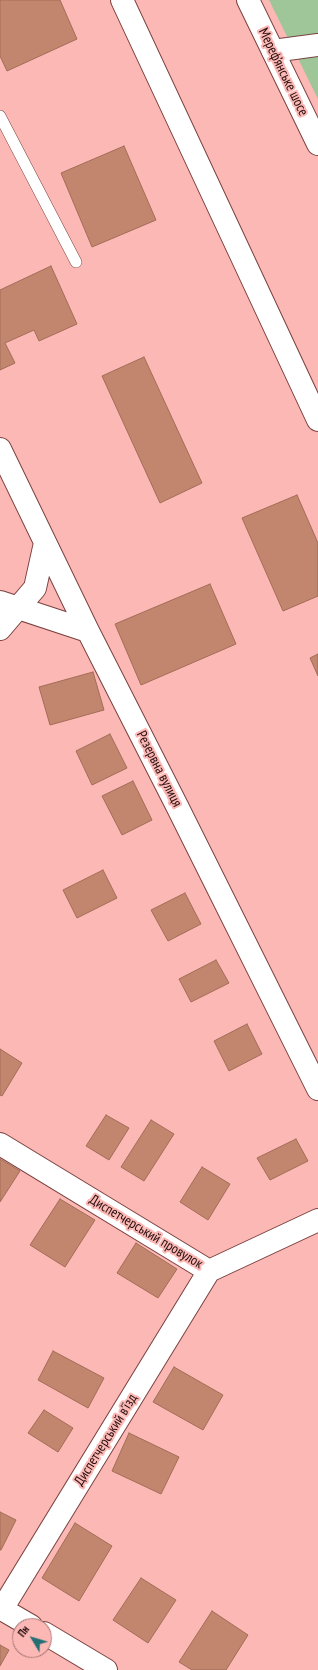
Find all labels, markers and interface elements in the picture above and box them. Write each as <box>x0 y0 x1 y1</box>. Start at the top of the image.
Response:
street label: Мереф’янське шосе <box>255 25 311 119</box>
street label: Резервна вулиця <box>133 728 185 810</box>
street label: Диспетчерський провулок <box>86 1191 206 1273</box>
street label: Диспетчерський в’їзд <box>71 1391 141 1489</box>
north arrow <box>12 1618 52 1658</box>
text: Пн <box>15 1623 32 1640</box>

